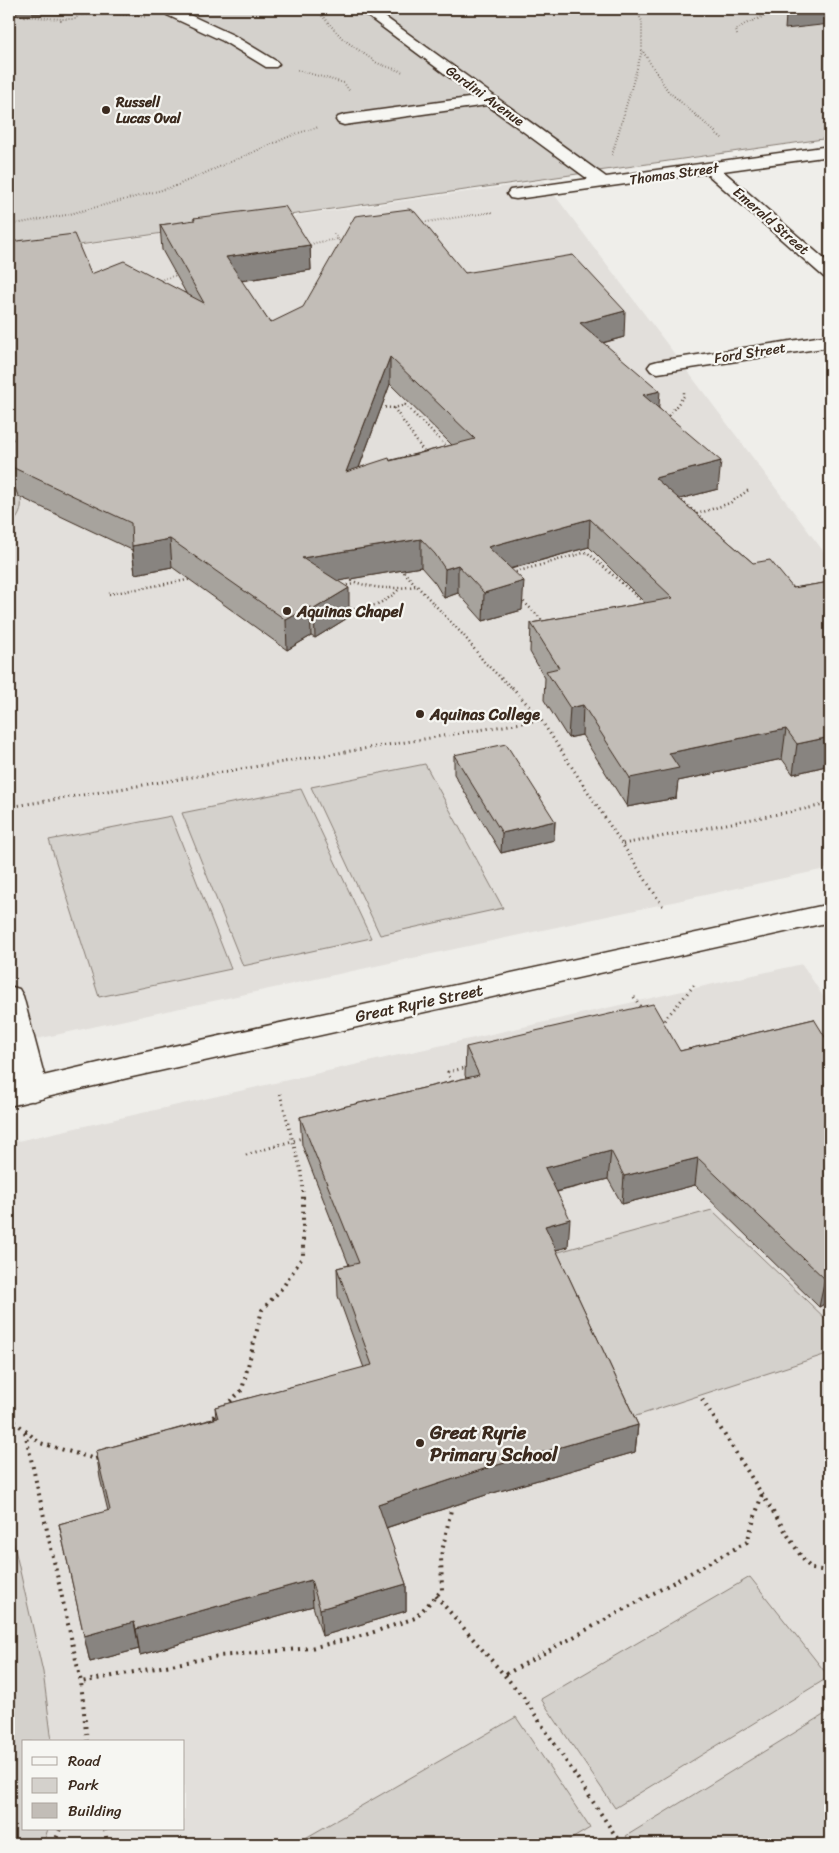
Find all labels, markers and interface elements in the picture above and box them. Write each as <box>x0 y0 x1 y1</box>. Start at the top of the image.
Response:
street label: Gardini Avenue <box>440 59 530 133</box>
place label: Russell Lucas Oval <box>115 90 182 131</box>
marker: Russell Lucas Oval <box>100 104 112 116</box>
street label: Thomas Street <box>628 155 721 193</box>
street label: Emerald Street <box>727 181 815 261</box>
street label: Ford Street <box>712 335 788 371</box>
place label: Aquinas Chapel <box>296 597 405 626</box>
marker: Aquinas Chapel <box>281 605 293 617</box>
place label: Aquinas College <box>429 700 540 729</box>
marker: Aquinas College <box>414 708 426 720</box>
street label: Great Ryrie Street <box>352 975 486 1031</box>
place label: Great Ryrie Primary School <box>429 1416 559 1471</box>
marker: Great Ryrie Primary School <box>414 1437 426 1449</box>
legend <box>22 1740 185 1830</box>
text: Road <box>68 1748 101 1774</box>
text: Park <box>68 1772 99 1798</box>
text: Building <box>68 1798 122 1824</box>

